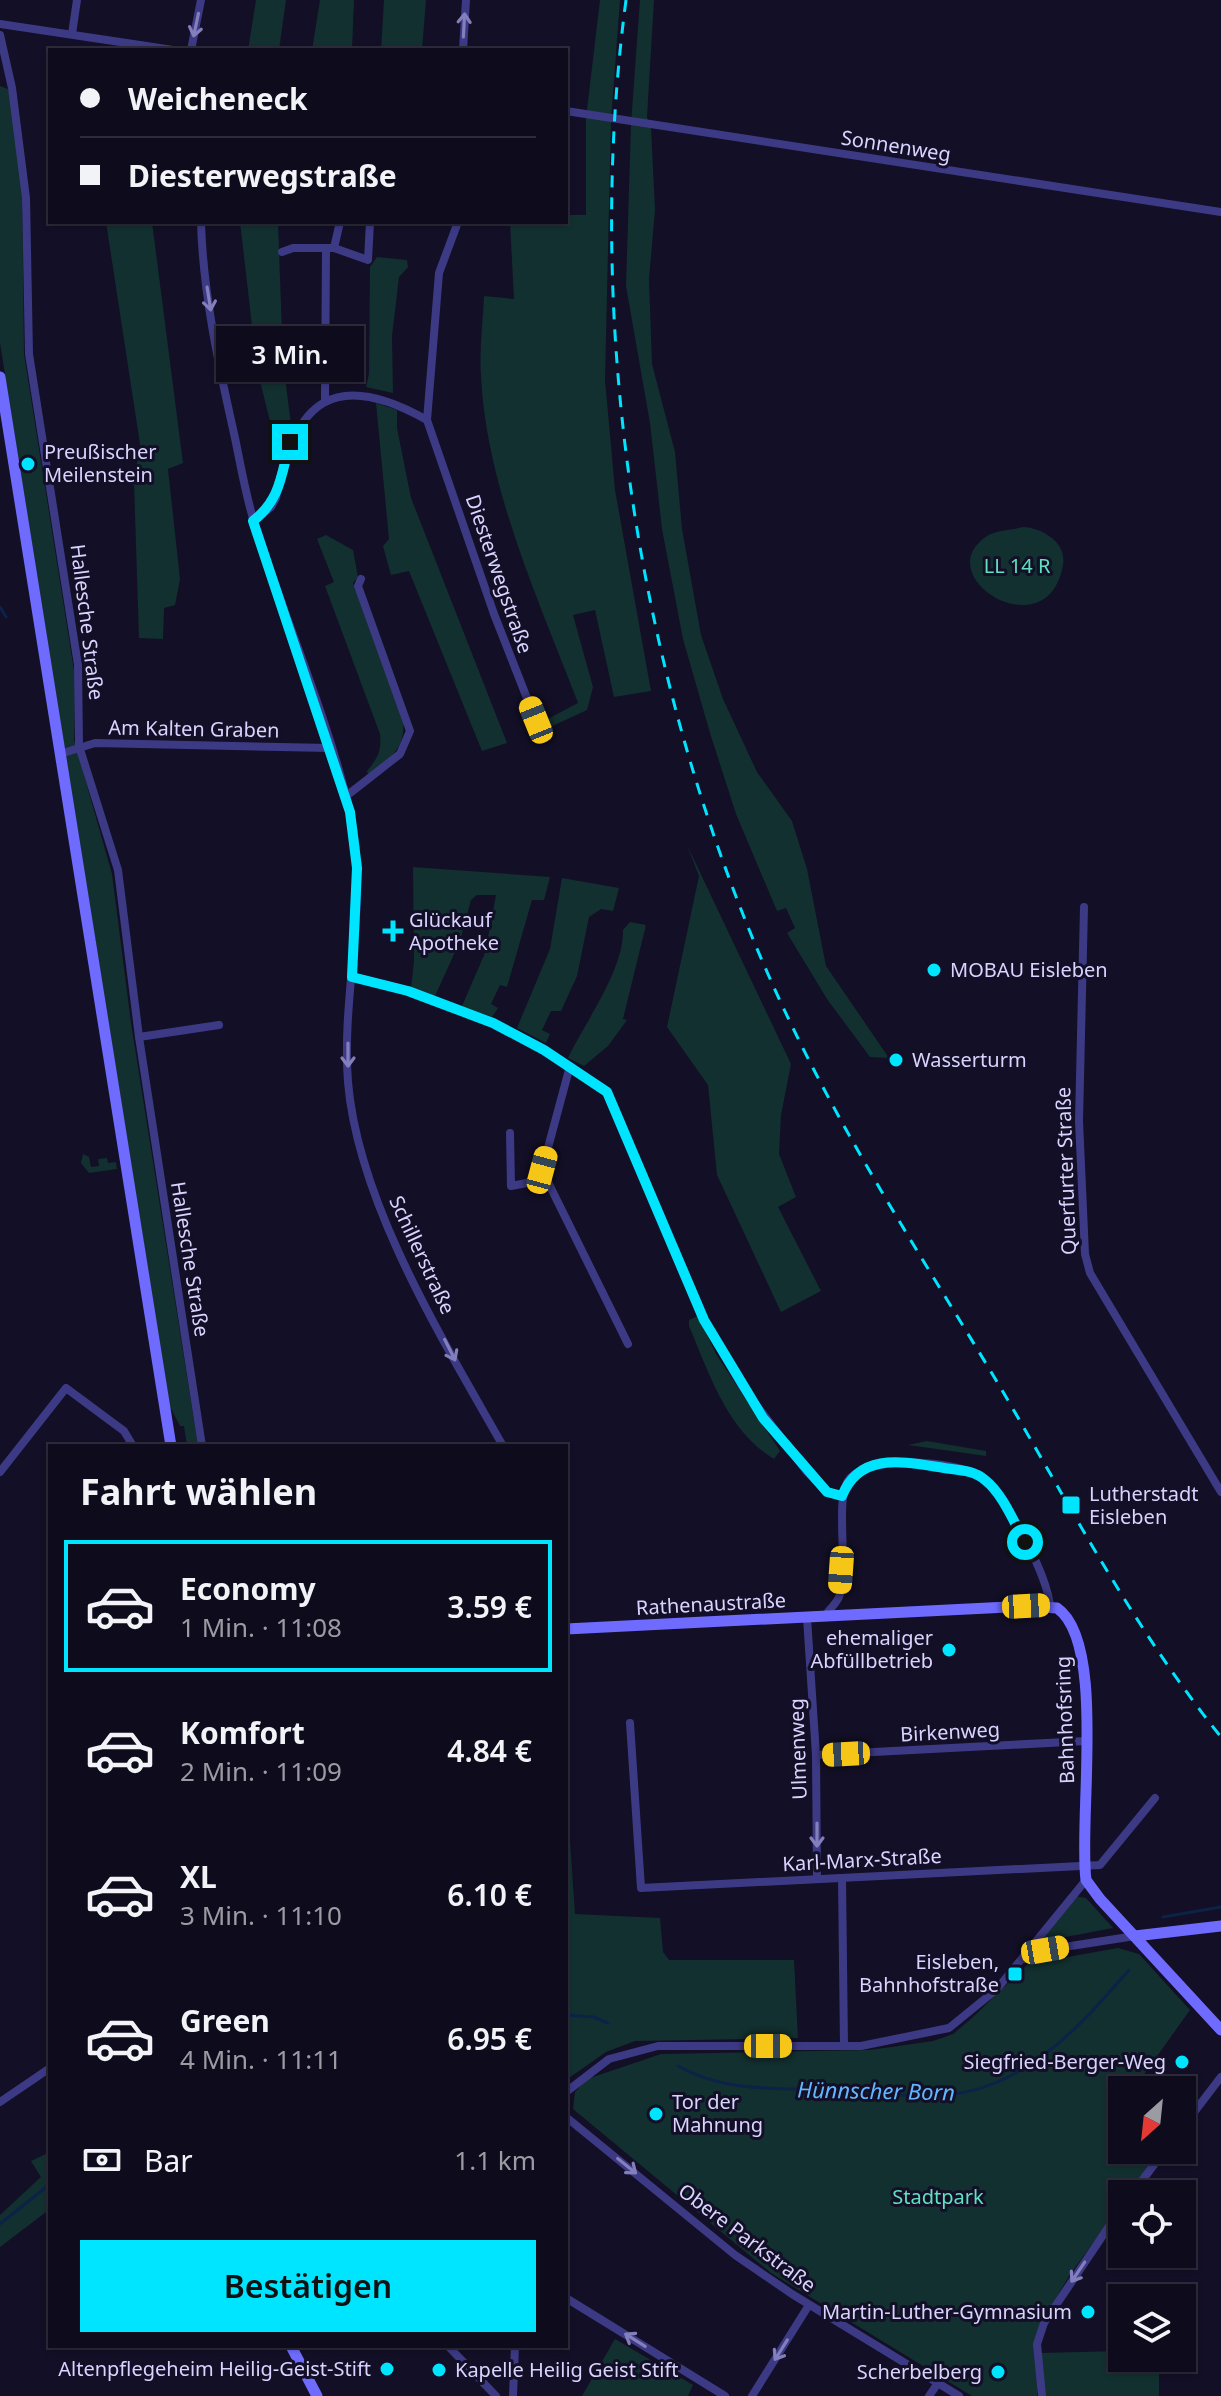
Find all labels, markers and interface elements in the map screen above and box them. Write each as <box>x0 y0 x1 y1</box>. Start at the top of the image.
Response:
one-way arrow <box>188 12 203 37</box>
one-way arrow <box>457 12 472 39</box>
text: Weicheneck <box>128 78 308 119</box>
street label: Sonnenweg <box>839 124 953 168</box>
text: Diesterwegstraße <box>128 155 397 196</box>
one-way arrow <box>202 286 217 312</box>
callout: 3 Min. <box>216 326 364 382</box>
text: 3 Min. <box>252 336 328 372</box>
route end <box>272 424 308 460</box>
place label: Preußischer Meilenstein <box>44 438 156 488</box>
marker: Preußischer Meilenstein <box>19 455 37 473</box>
street label: Diesterwegstraße <box>460 491 539 657</box>
street label: Hallesche Straße <box>65 542 110 701</box>
park label: LL 14 R <box>984 552 1051 579</box>
car <box>516 693 556 747</box>
street label: Am Kalten Graben <box>108 714 280 743</box>
place label: Glückauf Apotheke <box>409 906 499 956</box>
marker: Glückauf Apotheke <box>384 922 402 940</box>
place label: MOBAU Eisleben <box>950 956 1108 983</box>
marker: MOBAU Eisleben <box>925 961 943 979</box>
one-way arrow <box>340 1041 356 1068</box>
place label: Wasserturm <box>912 1046 1027 1073</box>
marker: Wasserturm <box>887 1051 905 1069</box>
street label: Querfurter Straße <box>1049 1087 1082 1256</box>
car <box>524 1144 560 1196</box>
street label: Hallesche Straße <box>165 1179 216 1338</box>
street label: Schillerstraße <box>383 1191 462 1318</box>
one-way arrow <box>443 1337 458 1361</box>
text: Fahrt wählen <box>80 1467 317 1516</box>
place label: Lutherstadt Eisleben <box>1089 1480 1199 1530</box>
marker: Lutherstadt Eisleben <box>1060 1494 1082 1516</box>
route start <box>1007 1524 1043 1560</box>
car <box>827 1545 855 1595</box>
text: Economy <box>180 1568 316 1609</box>
icon: car <box>84 1570 156 1642</box>
text: 3.59 € <box>447 1586 532 1627</box>
street label: Rathenaustraße <box>635 1586 787 1621</box>
car <box>1001 1593 1051 1619</box>
text: 1 Min. · 11:08 <box>180 1609 342 1645</box>
place label: ehemaliger Abfüllbetrieb <box>811 1624 933 1674</box>
marker: ehemaliger Abfüllbetrieb <box>940 1641 958 1659</box>
street label: Bahnhofsring <box>1049 1656 1080 1784</box>
street label: Ulmenweg <box>782 1698 813 1800</box>
text: Komfort <box>180 1712 305 1753</box>
icon: car <box>84 1714 156 1786</box>
street label: Birkenweg <box>899 1715 1001 1748</box>
text: 4.84 € <box>447 1730 532 1771</box>
car <box>821 1741 871 1767</box>
text: 2 Min. · 11:09 <box>180 1753 342 1789</box>
one-way arrow <box>809 1821 825 1848</box>
street label: Karl-Marx-Straße <box>782 1842 942 1877</box>
text: XL <box>180 1856 217 1897</box>
icon: car <box>84 1858 156 1930</box>
text: 6.10 € <box>447 1874 532 1915</box>
text: 3 Min. · 11:10 <box>180 1897 342 1933</box>
car <box>1019 1934 1071 1966</box>
place label: Eisleben, Bahnhofstraße <box>859 1948 999 1998</box>
marker: Eisleben, Bahnhofstraße <box>1006 1965 1024 1983</box>
text: Green <box>180 2000 270 2041</box>
icon: car <box>84 2002 156 2074</box>
text: 6.95 € <box>447 2018 532 2059</box>
car <box>744 2034 792 2058</box>
text: 4 Min. · 11:11 <box>180 2041 342 2077</box>
place label: Siegfried-Berger-Weg <box>964 2048 1166 2075</box>
marker: Siegfried-Berger-Weg <box>1173 2053 1191 2071</box>
water label: Hünnscher Born <box>797 2074 955 2106</box>
north arrow <box>1108 2076 1196 2164</box>
map controls <box>1108 2076 1196 2372</box>
place label: Tor der Mahnung <box>672 2088 763 2138</box>
marker: Tor der Mahnung <box>647 2105 665 2123</box>
icon: cash <box>80 2138 124 2182</box>
text: Bar <box>144 2140 193 2181</box>
text: 1.1 km <box>454 2142 536 2178</box>
one-way arrow <box>616 2157 637 2175</box>
street label: Obere Parkstraße <box>673 2177 822 2298</box>
button: locate <box>1108 2180 1196 2268</box>
park label: Stadtpark <box>892 2183 984 2210</box>
button: Bestätigen <box>80 2240 536 2332</box>
one-way arrow <box>1070 2260 1086 2282</box>
button: layers <box>1108 2284 1196 2372</box>
place label: Martin-Luther-Gymnasium <box>822 2298 1072 2325</box>
marker: Martin-Luther-Gymnasium <box>1079 2303 1097 2321</box>
one-way arrow <box>624 2332 646 2349</box>
one-way arrow <box>772 2339 789 2361</box>
place label: Altenpflegeheim Heilig-Geist-Stift <box>58 2355 371 2382</box>
place label: Kapelle Heilig Geist Stift <box>455 2356 679 2383</box>
place label: Scherbelberg <box>857 2358 982 2385</box>
marker: Altenpflegeheim Heilig-Geist-Stift <box>378 2360 396 2378</box>
marker: Kapelle Heilig Geist Stift <box>430 2361 448 2379</box>
marker: Scherbelberg <box>989 2363 1007 2381</box>

